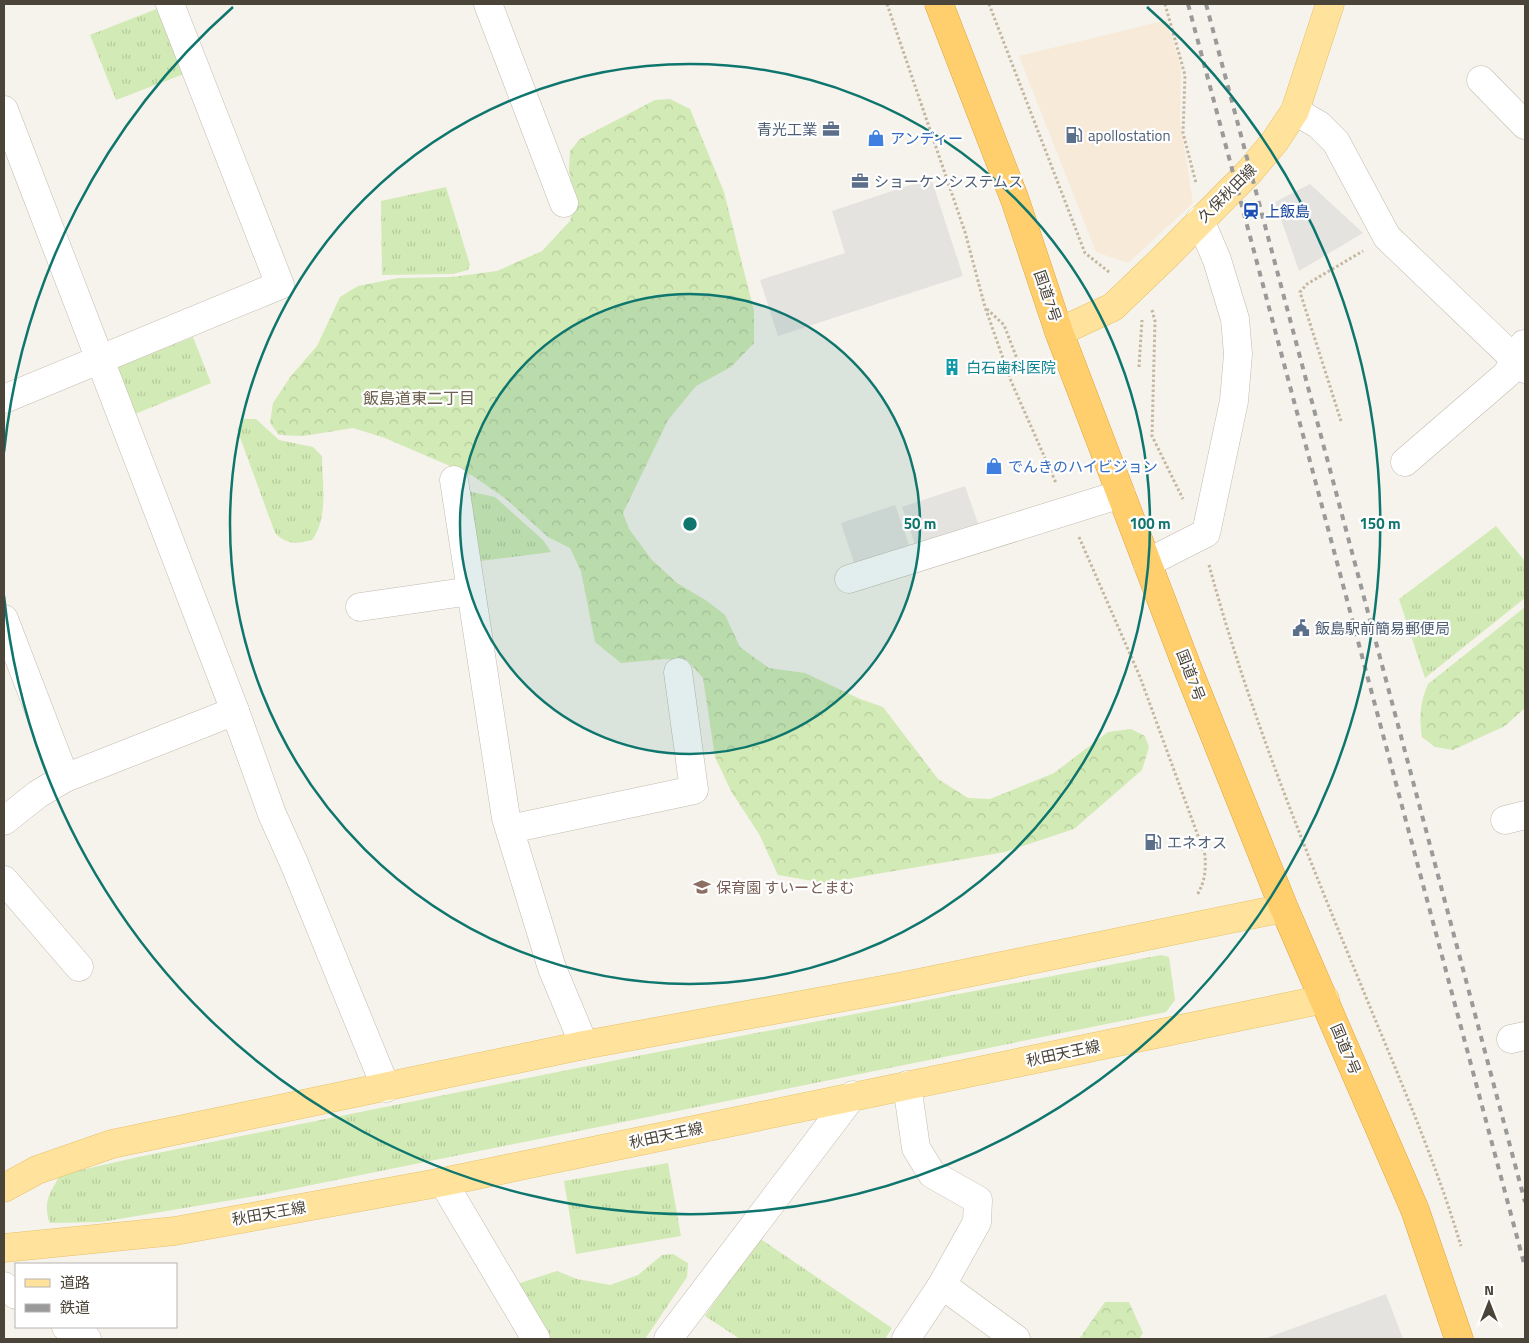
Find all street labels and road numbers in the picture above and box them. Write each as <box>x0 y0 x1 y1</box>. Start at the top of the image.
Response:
street label: 久保秋田線 <box>1192 158 1262 228</box>
street label: 国道7号 <box>1028 267 1068 325</box>
street label: 国道7号 <box>1171 646 1211 704</box>
street label: 国道7号 <box>1325 1020 1367 1078</box>
street label: 秋田天王線 <box>1024 1034 1102 1072</box>
street label: 秋田天王線 <box>627 1116 705 1154</box>
street label: 秋田天王線 <box>230 1195 308 1231</box>

